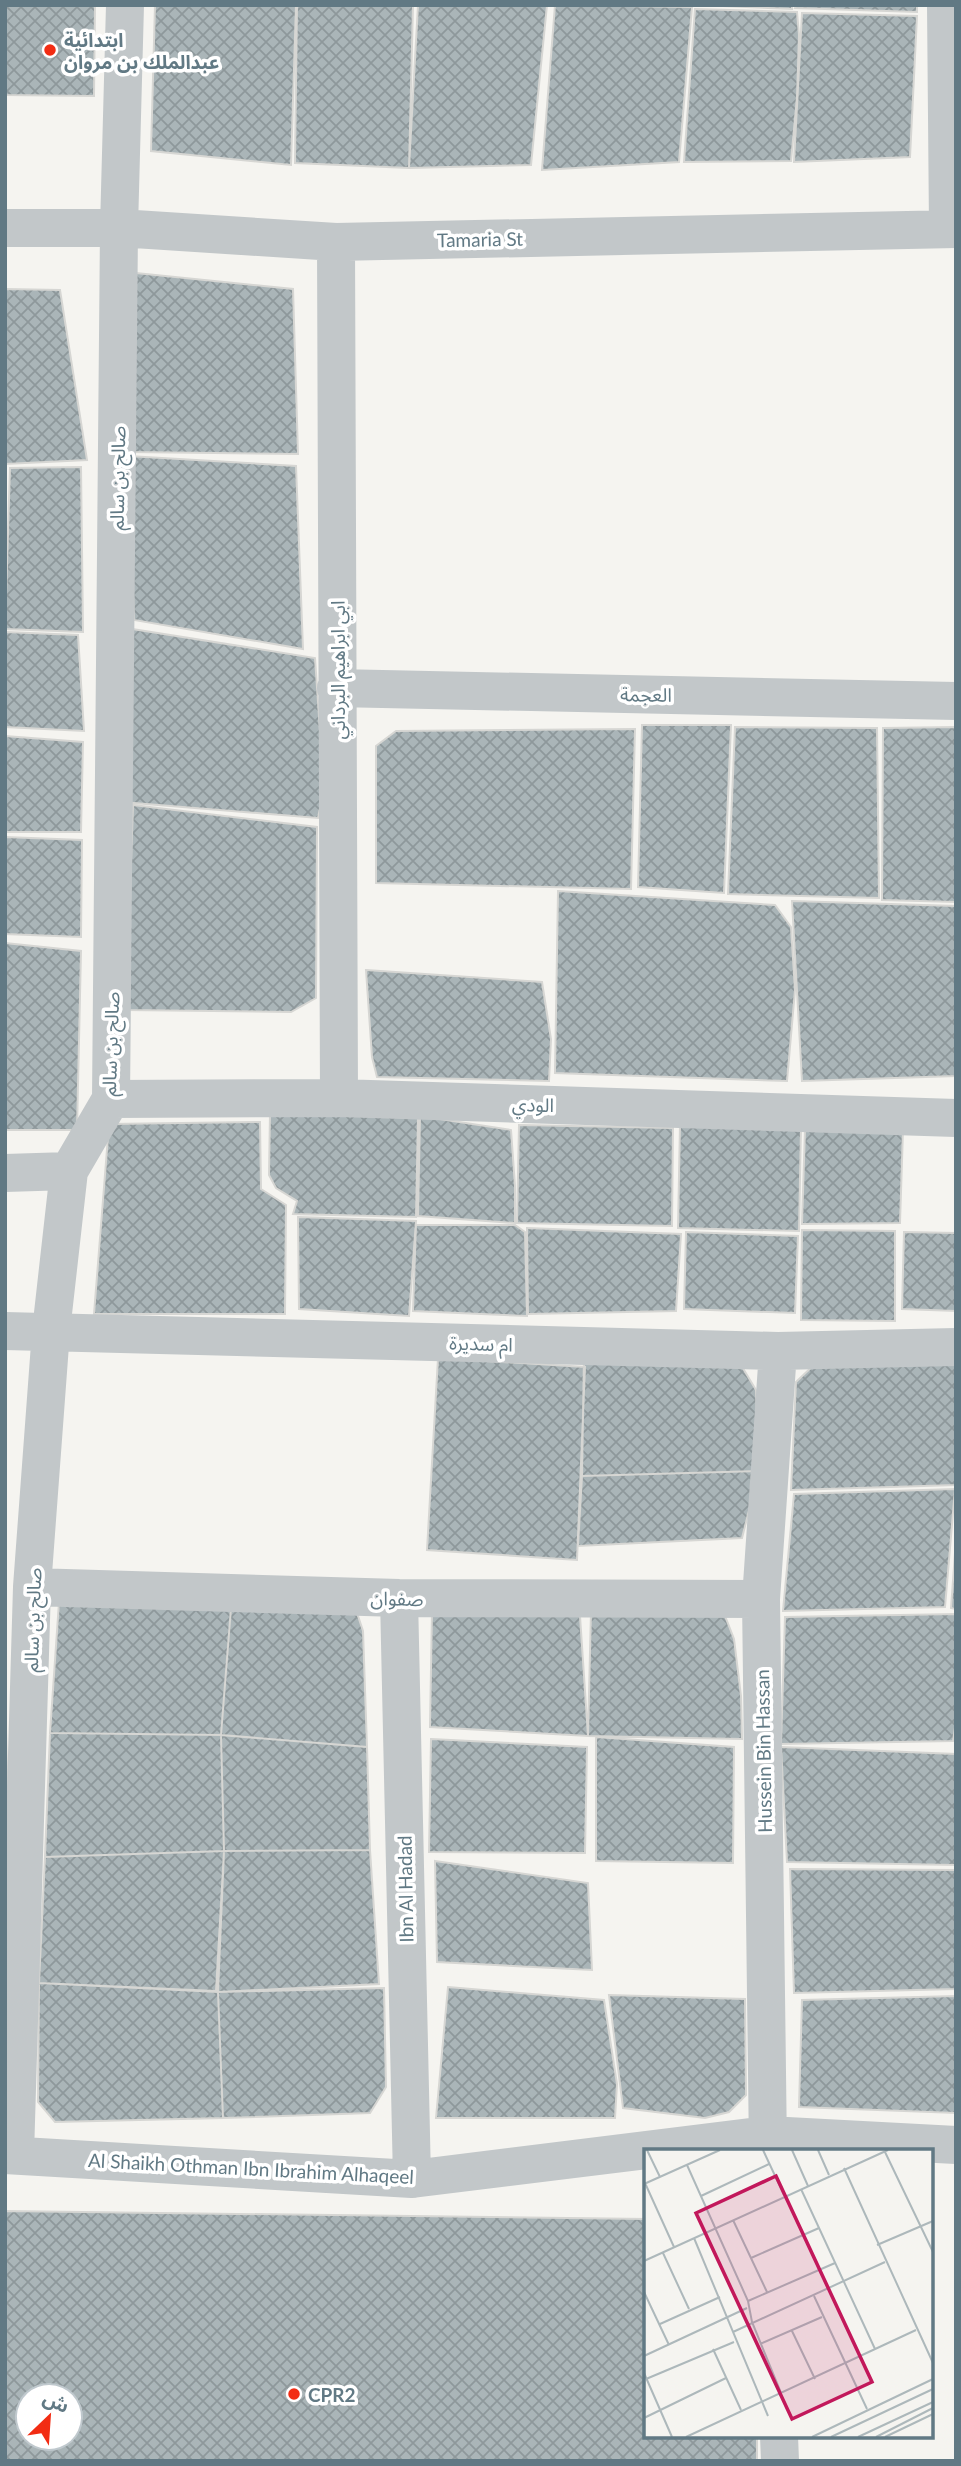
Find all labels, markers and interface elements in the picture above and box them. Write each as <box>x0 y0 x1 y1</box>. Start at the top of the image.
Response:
place label: ابتدائية عبدالملك بن مروان <box>64 28 219 74</box>
marker: ابتدائية عبدالملك بن مروان <box>42 42 58 58</box>
street label: Tamaria St <box>437 227 523 251</box>
street label: صالح بن سالم <box>105 425 133 531</box>
street label: ابي ابراهيم البرداني <box>326 601 353 739</box>
street label: العجمة <box>620 682 672 706</box>
street label: صالح بن سالم <box>97 991 127 1097</box>
street label: الودي <box>511 1092 554 1121</box>
street label: ام سديرة <box>449 1330 513 1360</box>
street label: صالح بن سالم <box>19 1567 49 1673</box>
street label: صفوان <box>370 1586 424 1611</box>
street label: Hussein Bin Hassan <box>750 1669 776 1833</box>
street label: Ibn Al Hadad <box>393 1835 417 1943</box>
street label: Al Shaikh Othman Ibn Ibrahim Alhaqeel <box>88 2148 414 2188</box>
inset map <box>644 2149 933 2438</box>
north arrow <box>14 2382 84 2452</box>
place label: CPR2 <box>308 2383 356 2406</box>
text: ش <box>40 2385 73 2417</box>
marker: CPR2 <box>286 2386 302 2402</box>

